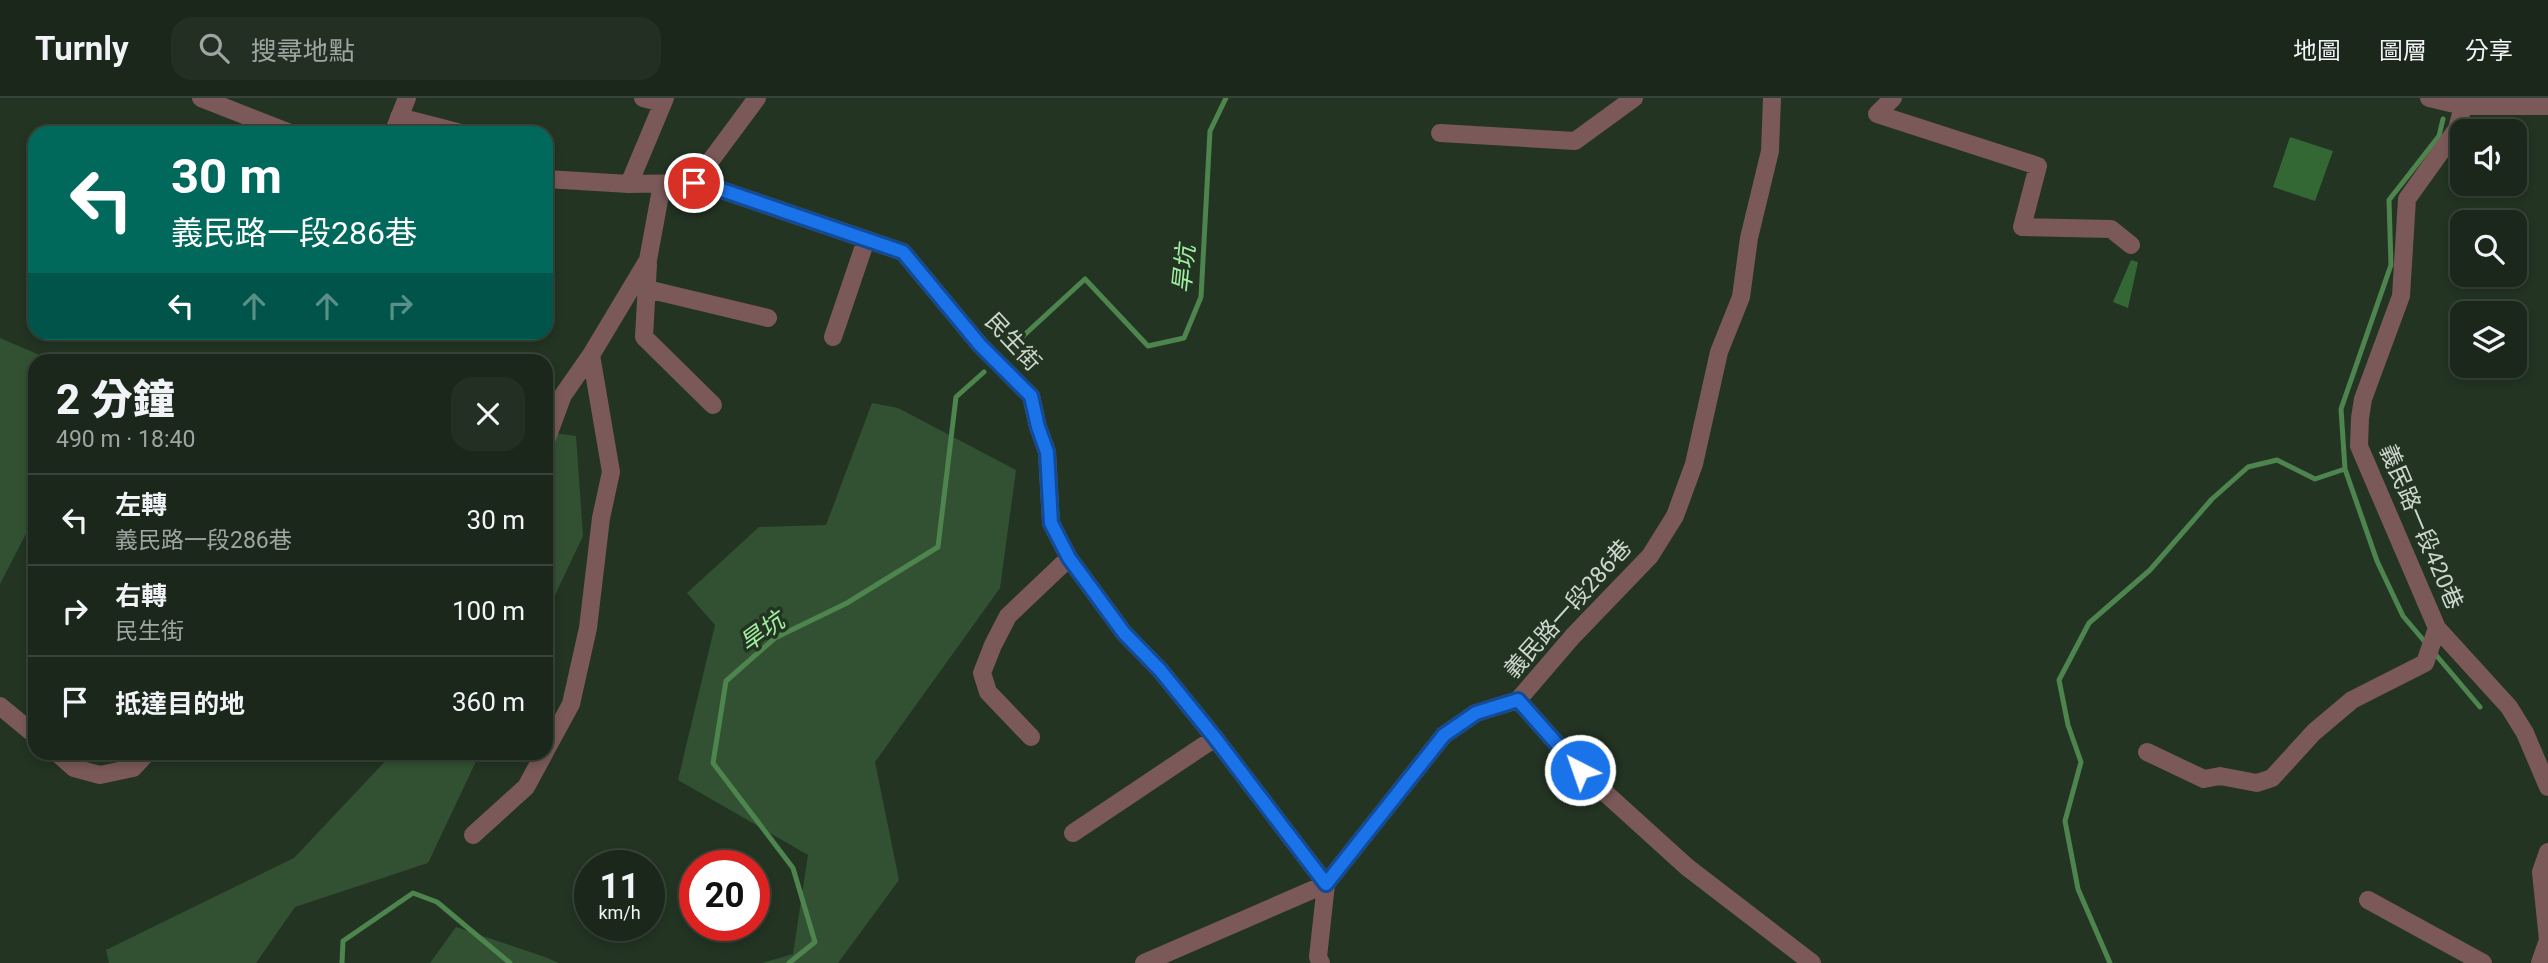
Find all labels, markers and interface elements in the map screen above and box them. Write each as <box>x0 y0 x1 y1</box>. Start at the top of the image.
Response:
search box <box>171 17 661 80</box>
text: Turnly <box>35 29 129 68</box>
icon: search <box>195 29 233 67</box>
text: 搜尋地點 <box>251 36 355 66</box>
text: 地圖 <box>2293 37 2341 65</box>
text: 圖層 <box>2379 37 2427 65</box>
text: 分享 <box>2465 37 2513 65</box>
map controls <box>2450 119 2527 378</box>
button: sound <box>2450 119 2527 196</box>
text: 30 m <box>171 148 282 205</box>
pin <box>664 153 724 213</box>
icon: left <box>56 154 147 245</box>
icon: arrive <box>675 164 713 202</box>
button: search <box>2450 210 2527 287</box>
text: 義民路一段286巷 <box>171 214 417 252</box>
water label: 旱坑 <box>1168 241 1201 294</box>
icon: left <box>162 287 200 325</box>
icon: ahead <box>235 287 273 325</box>
icon: ahead <box>308 287 346 325</box>
icon: right <box>381 287 419 325</box>
button: layers <box>2450 301 2527 378</box>
street label: 民生街 <box>980 308 1046 376</box>
text: 2 分鐘 <box>56 375 175 424</box>
button: close <box>451 377 525 451</box>
text: 490 m · 18:40 <box>56 426 195 453</box>
street label: 義民路一段420巷 <box>2374 440 2468 614</box>
text: 左轉 <box>115 490 167 520</box>
icon: left <box>56 501 94 539</box>
text: 30 m <box>467 505 525 535</box>
text: 義民路一段286巷 <box>115 527 292 554</box>
street label: 義民路一段286巷 <box>1499 534 1637 684</box>
text: 右轉 <box>115 581 167 611</box>
icon: right <box>56 592 94 630</box>
text: 100 m <box>452 596 525 626</box>
water label: 旱坑 <box>734 605 792 657</box>
text: 民生街 <box>115 618 184 645</box>
icon: arrive <box>56 683 94 721</box>
text: 360 m <box>452 687 525 717</box>
text: 抵達目的地 <box>115 689 245 719</box>
position arrow <box>1543 733 1617 807</box>
speed limit sign: 20 <box>679 850 770 941</box>
text: 11 <box>599 866 640 907</box>
text: km/h <box>598 902 641 923</box>

